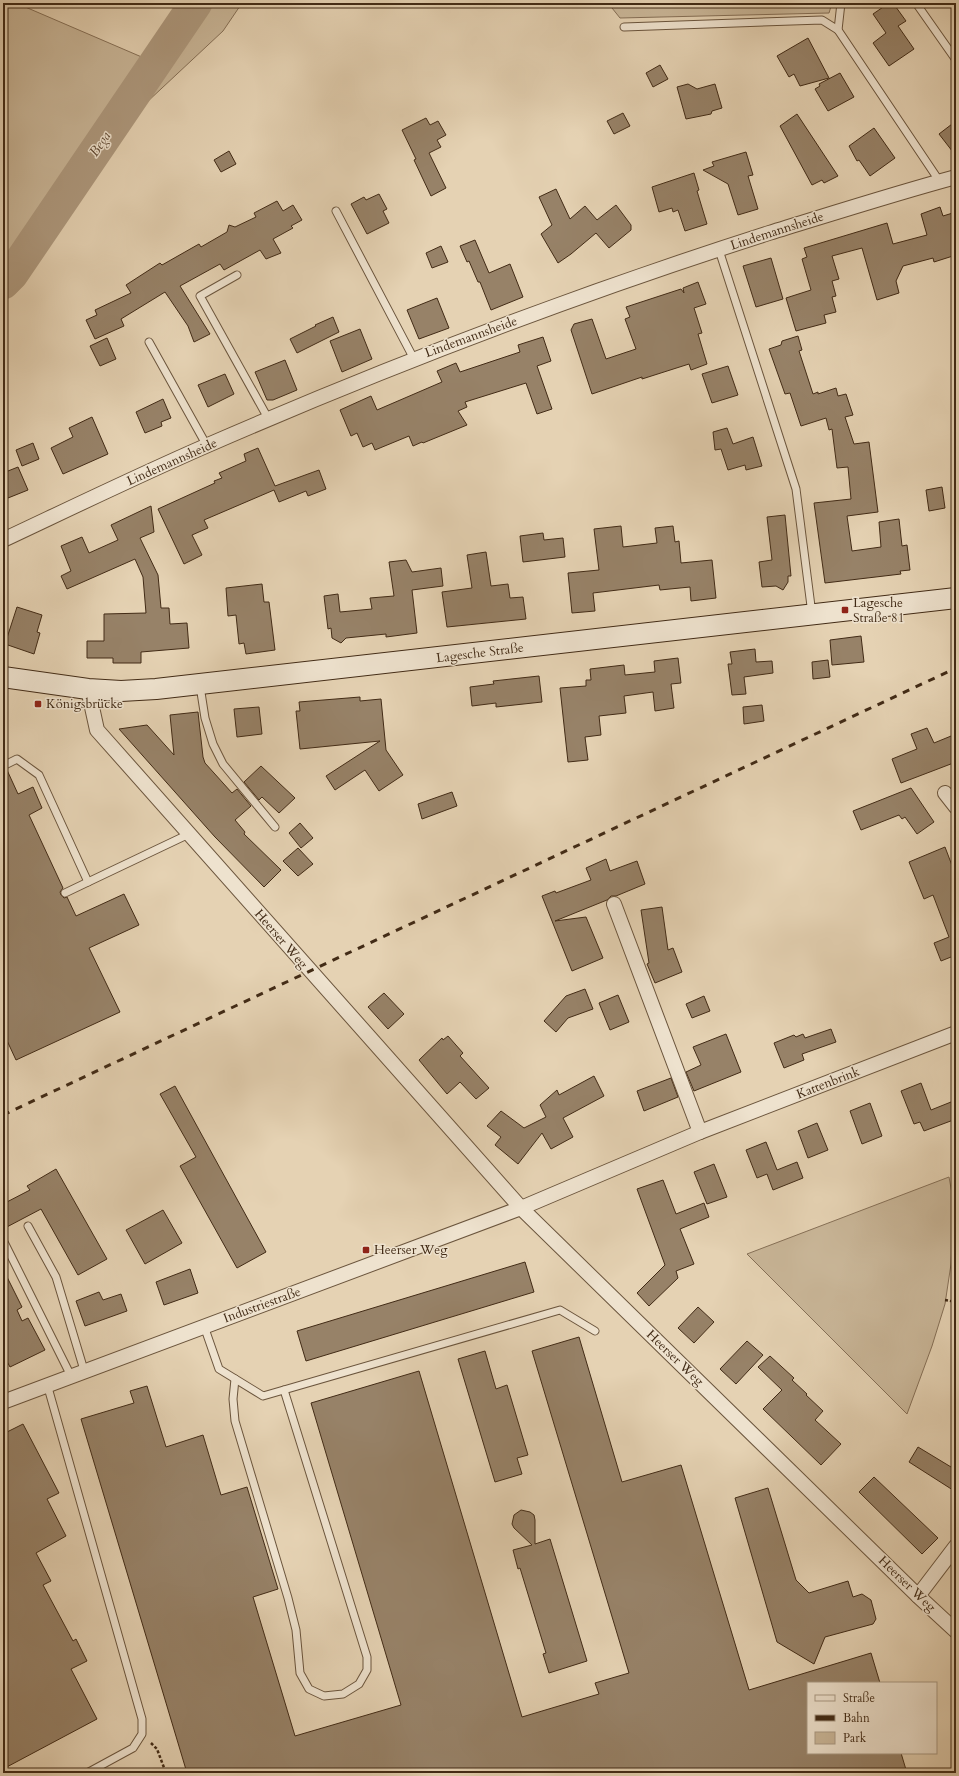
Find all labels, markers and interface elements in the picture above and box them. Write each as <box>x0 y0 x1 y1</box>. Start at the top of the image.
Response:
water label: Bega <box>85 128 115 160</box>
street label: Lindemannsheide <box>728 207 826 255</box>
street label: Lindemannsheide <box>422 312 520 362</box>
street label: Lindemannsheide <box>124 434 220 490</box>
place label: Lagesche Straße 81 <box>853 594 904 627</box>
marker: Lagesche Straße 81 <box>840 605 850 615</box>
street label: Lagesche Straße <box>435 639 525 667</box>
place label: Königsbrücke <box>46 695 123 713</box>
marker: Königsbrücke <box>33 699 43 709</box>
street label: Heerser Weg <box>250 905 312 973</box>
street label: Kattenbrink <box>794 1063 862 1103</box>
place label: Heerser Weg <box>374 1241 448 1259</box>
marker: Heerser Weg <box>361 1245 371 1255</box>
street label: Industriestraße <box>221 1283 303 1327</box>
street label: Heerser Weg <box>642 1326 708 1390</box>
street label: Heerser Weg <box>874 1552 940 1616</box>
legend <box>807 1682 937 1754</box>
text: Straße <box>843 1690 875 1706</box>
text: Bahn <box>843 1710 870 1726</box>
text: Park <box>843 1730 867 1746</box>

